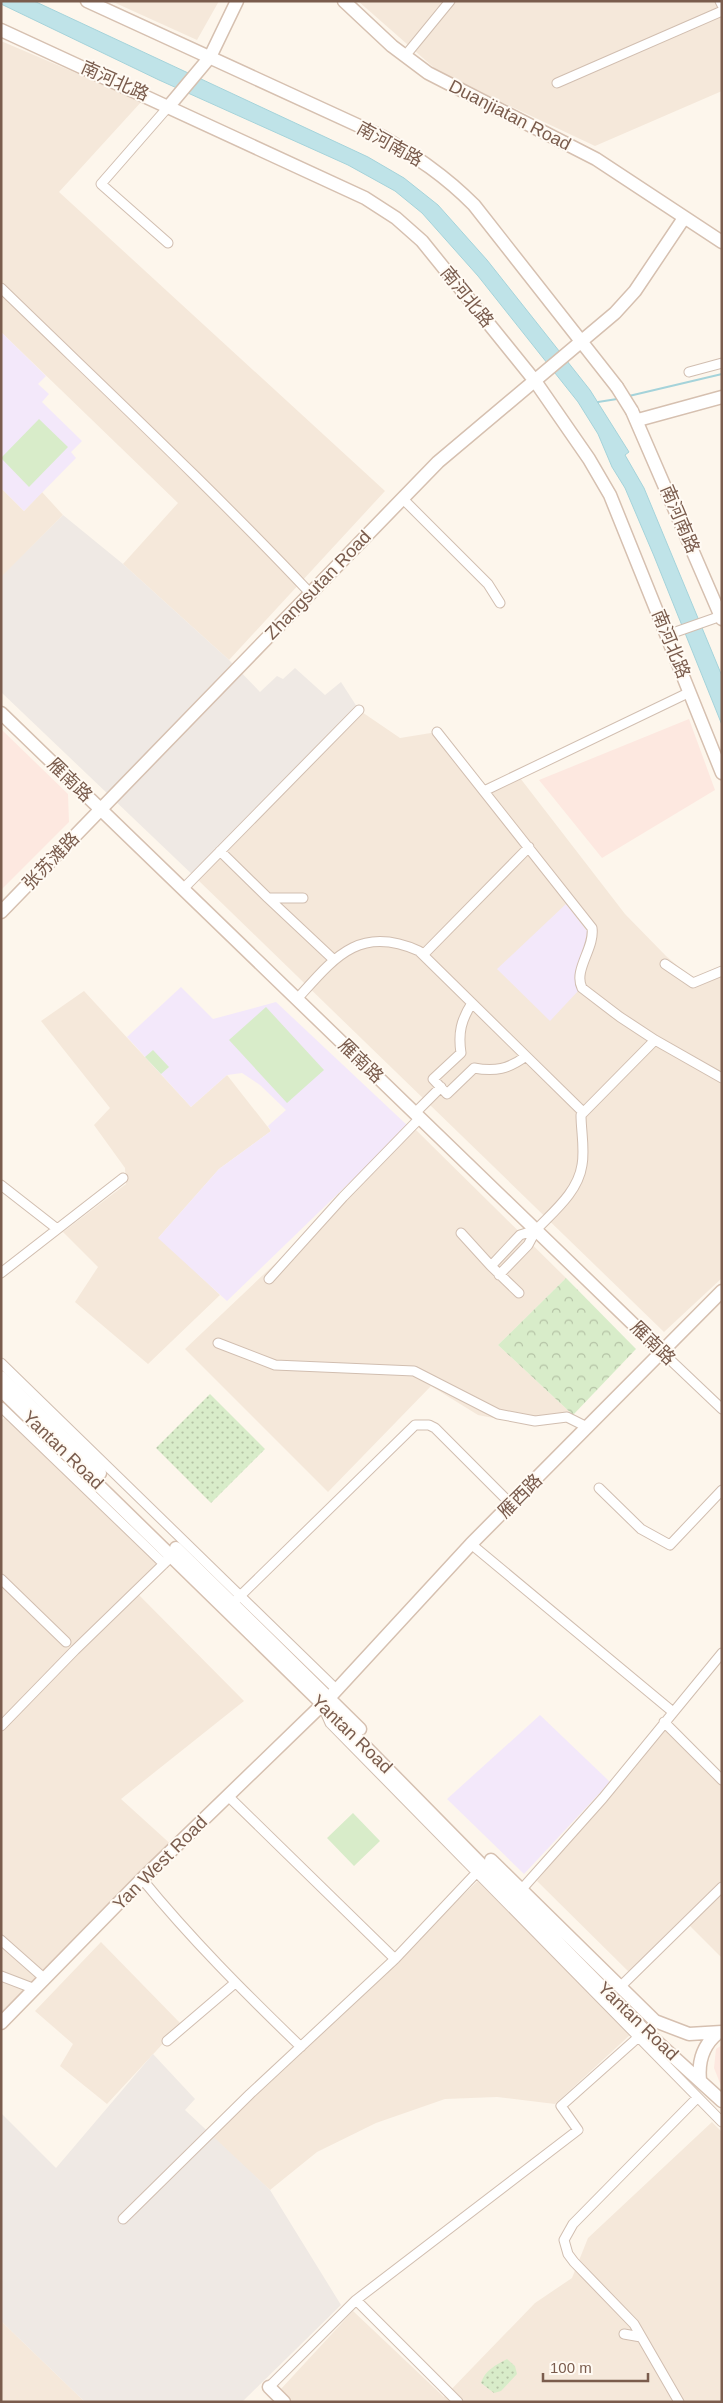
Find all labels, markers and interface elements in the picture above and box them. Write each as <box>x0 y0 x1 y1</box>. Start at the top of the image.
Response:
street label: 南河北路 <box>78 57 152 105</box>
street label: Duanjiatan Road <box>446 76 574 154</box>
street label: 南河南路 <box>354 118 426 170</box>
street label: 南河北路 <box>437 263 497 331</box>
street label: 南河南路 <box>657 482 703 556</box>
street label: Zhangsutan Road <box>261 527 375 643</box>
street label: 南河北路 <box>648 607 694 681</box>
street label: 雁南路 <box>44 754 96 806</box>
street label: 张苏滩路 <box>19 828 83 894</box>
street label: 雁南路 <box>335 1035 387 1087</box>
street label: 雁南路 <box>627 1317 679 1369</box>
street label: Yantan Road <box>19 1407 107 1493</box>
street label: 雁西路 <box>494 1470 546 1522</box>
street label: Yantan Road <box>308 1691 396 1777</box>
street label: Yan West Road <box>109 1812 211 1914</box>
street label: Yantan Road <box>594 1978 682 2064</box>
scale bar <box>543 2350 648 2382</box>
text: 100 m <box>550 2359 592 2376</box>

